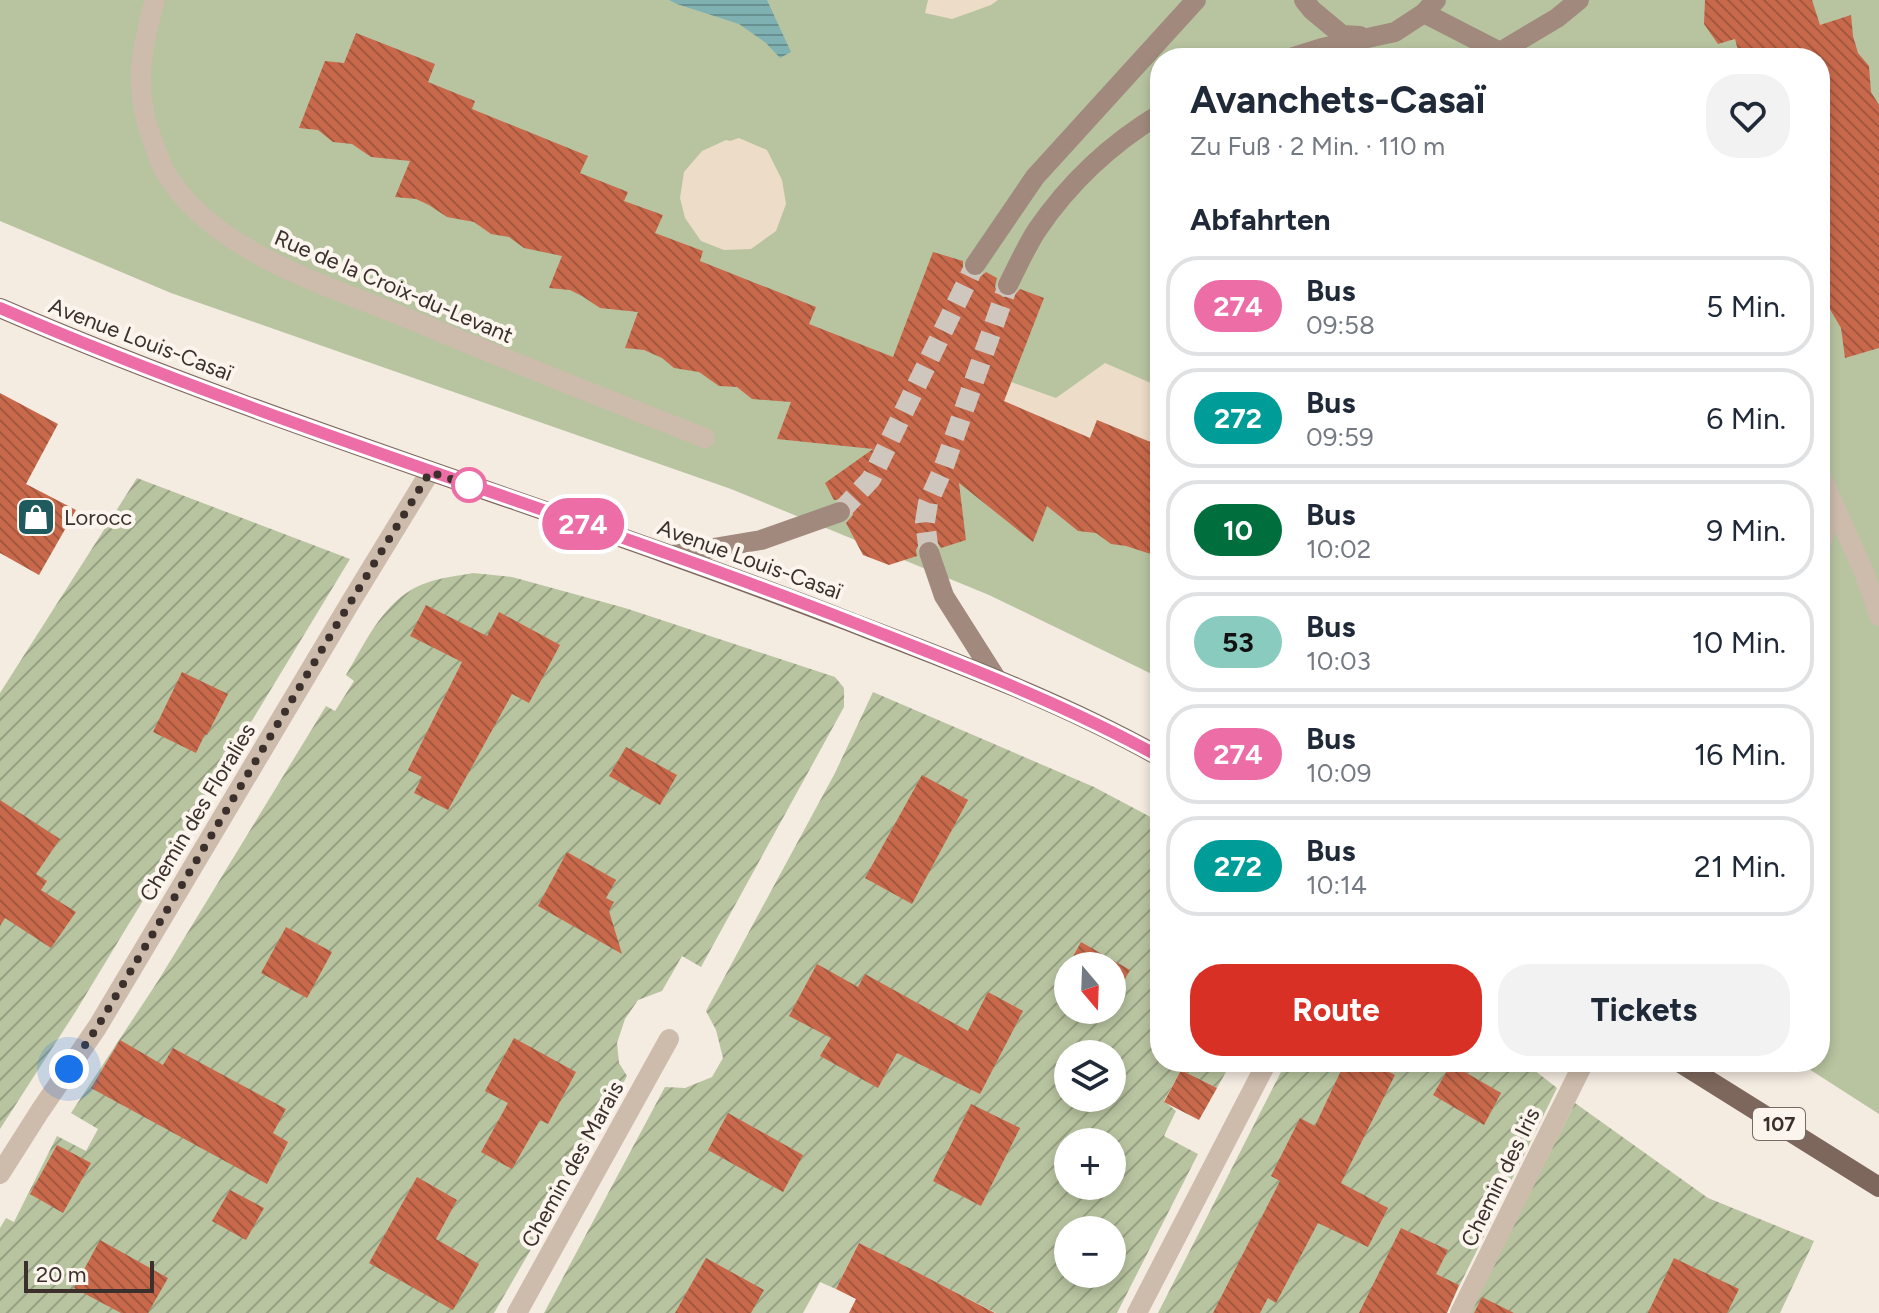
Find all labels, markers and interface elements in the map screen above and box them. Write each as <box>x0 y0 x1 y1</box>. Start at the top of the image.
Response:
button: heart <box>1706 74 1790 158</box>
text: Avanchets-Casaï <box>1190 77 1486 123</box>
text: Zu Fuß · 2 Min. · 110 m <box>1190 130 1445 162</box>
text: Abfahrten <box>1190 201 1331 238</box>
street label: Rue de la Croix-du-Levant <box>270 224 517 349</box>
text: Bus <box>1306 272 1355 309</box>
text: 5 Min. <box>1706 288 1786 325</box>
text: 274 <box>1213 289 1263 323</box>
street label: Avenue Louis-Casaï <box>45 292 237 387</box>
text: 09:58 <box>1306 309 1375 341</box>
text: Bus <box>1306 384 1355 421</box>
text: 6 Min. <box>1706 400 1786 437</box>
text: 272 <box>1214 401 1262 435</box>
text: 09:59 <box>1306 421 1374 453</box>
unlabelled marker <box>452 468 486 502</box>
shop icon: Lorocc <box>15 496 57 538</box>
text: Bus <box>1306 496 1355 533</box>
line badge: 274 <box>537 498 629 550</box>
place label: Lorocc <box>64 504 132 531</box>
text: 274 <box>558 507 608 541</box>
text: 9 Min. <box>1706 512 1786 549</box>
text: 10 <box>1223 513 1253 547</box>
street label: Avenue Louis-Casaï <box>654 514 847 606</box>
text: 10:02 <box>1306 533 1371 565</box>
text: Bus <box>1306 608 1355 645</box>
text: 10 Min. <box>1692 624 1786 661</box>
text: 53 <box>1222 625 1254 659</box>
text: 10:03 <box>1306 645 1371 677</box>
street label: Chemin des Floralies <box>134 718 261 906</box>
text: Bus <box>1306 720 1355 757</box>
text: 16 Min. <box>1694 736 1786 773</box>
text: 274 <box>1213 737 1263 771</box>
text: 10:09 <box>1306 757 1371 789</box>
text: Bus <box>1306 832 1355 869</box>
text: 21 Min. <box>1694 848 1786 885</box>
text: 272 <box>1214 849 1262 883</box>
text: 10:14 <box>1306 869 1367 901</box>
north arrow <box>1054 952 1126 1024</box>
map controls <box>1054 952 1126 1288</box>
button: Route <box>1190 964 1482 1056</box>
button: Tickets <box>1498 964 1790 1056</box>
button: layers <box>1054 1040 1126 1112</box>
your location <box>49 1049 89 1089</box>
street label: Chemin des Marais <box>516 1076 629 1252</box>
street label: Chemin des Iris <box>1455 1103 1546 1251</box>
road number: 107 <box>1753 1108 1805 1140</box>
button: + <box>1054 1128 1126 1200</box>
button: − <box>1054 1216 1126 1288</box>
scale bar <box>24 1257 154 1293</box>
text: 20 m <box>36 1261 87 1288</box>

